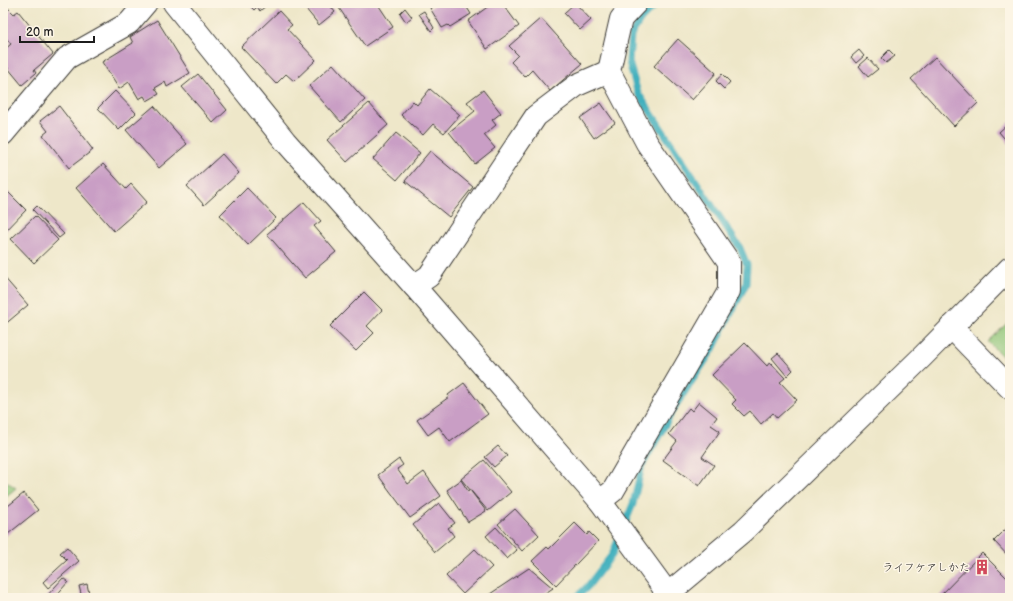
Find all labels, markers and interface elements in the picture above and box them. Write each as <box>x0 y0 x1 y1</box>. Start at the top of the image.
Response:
scale bar <box>20 18 94 44</box>
text: 20 m <box>26 25 53 40</box>
building icon: ライフケアしかた <box>973 558 991 576</box>
place label: ライフケアしかた <box>882 561 970 574</box>

